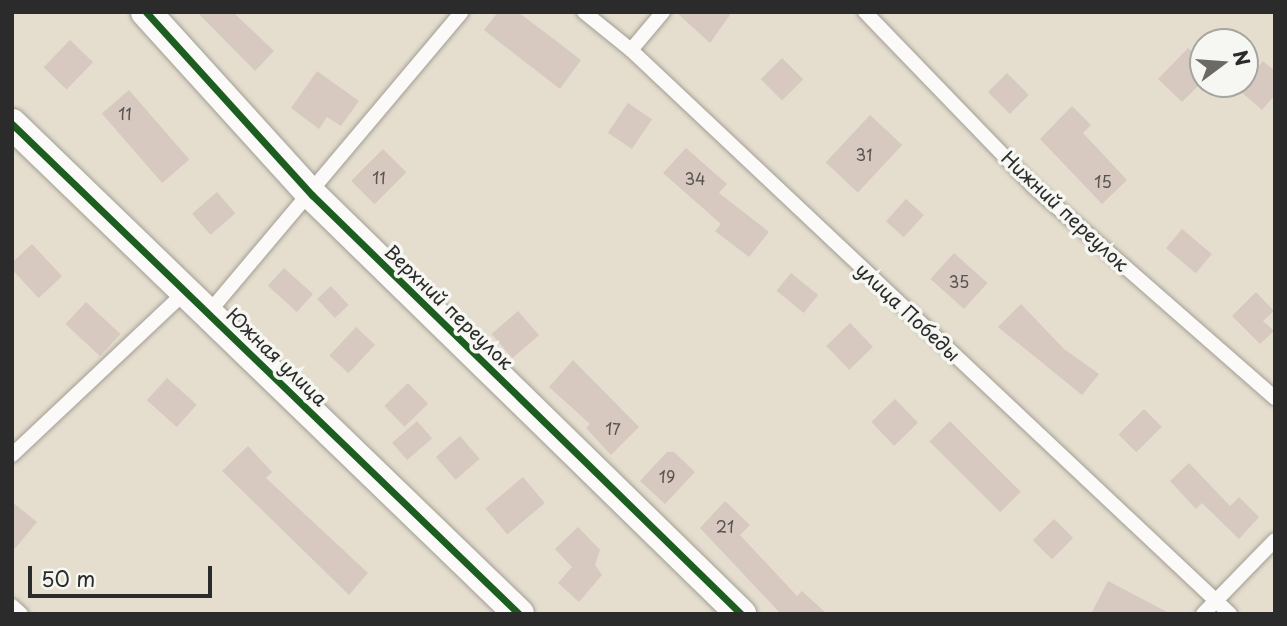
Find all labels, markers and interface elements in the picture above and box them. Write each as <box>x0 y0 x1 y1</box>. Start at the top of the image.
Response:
north arrow <box>1189 28 1259 98</box>
text: N <box>1227 47 1258 69</box>
house number: 11 <box>118 103 132 123</box>
house number: 31 <box>856 144 872 164</box>
street label: Нижний переулок <box>997 146 1133 276</box>
house number: 11 <box>372 167 386 187</box>
house number: 34 <box>684 168 706 188</box>
house number: 15 <box>1094 171 1112 191</box>
street label: Верхний переулок <box>380 240 518 374</box>
street label: улица Победы <box>851 258 965 366</box>
house number: 35 <box>949 271 969 291</box>
street label: Южная улица <box>222 303 332 411</box>
house number: 17 <box>605 418 621 438</box>
house number: 19 <box>659 466 675 486</box>
house number: 21 <box>716 516 734 536</box>
scale bar <box>32 552 215 596</box>
text: 50 m <box>41 562 95 594</box>

